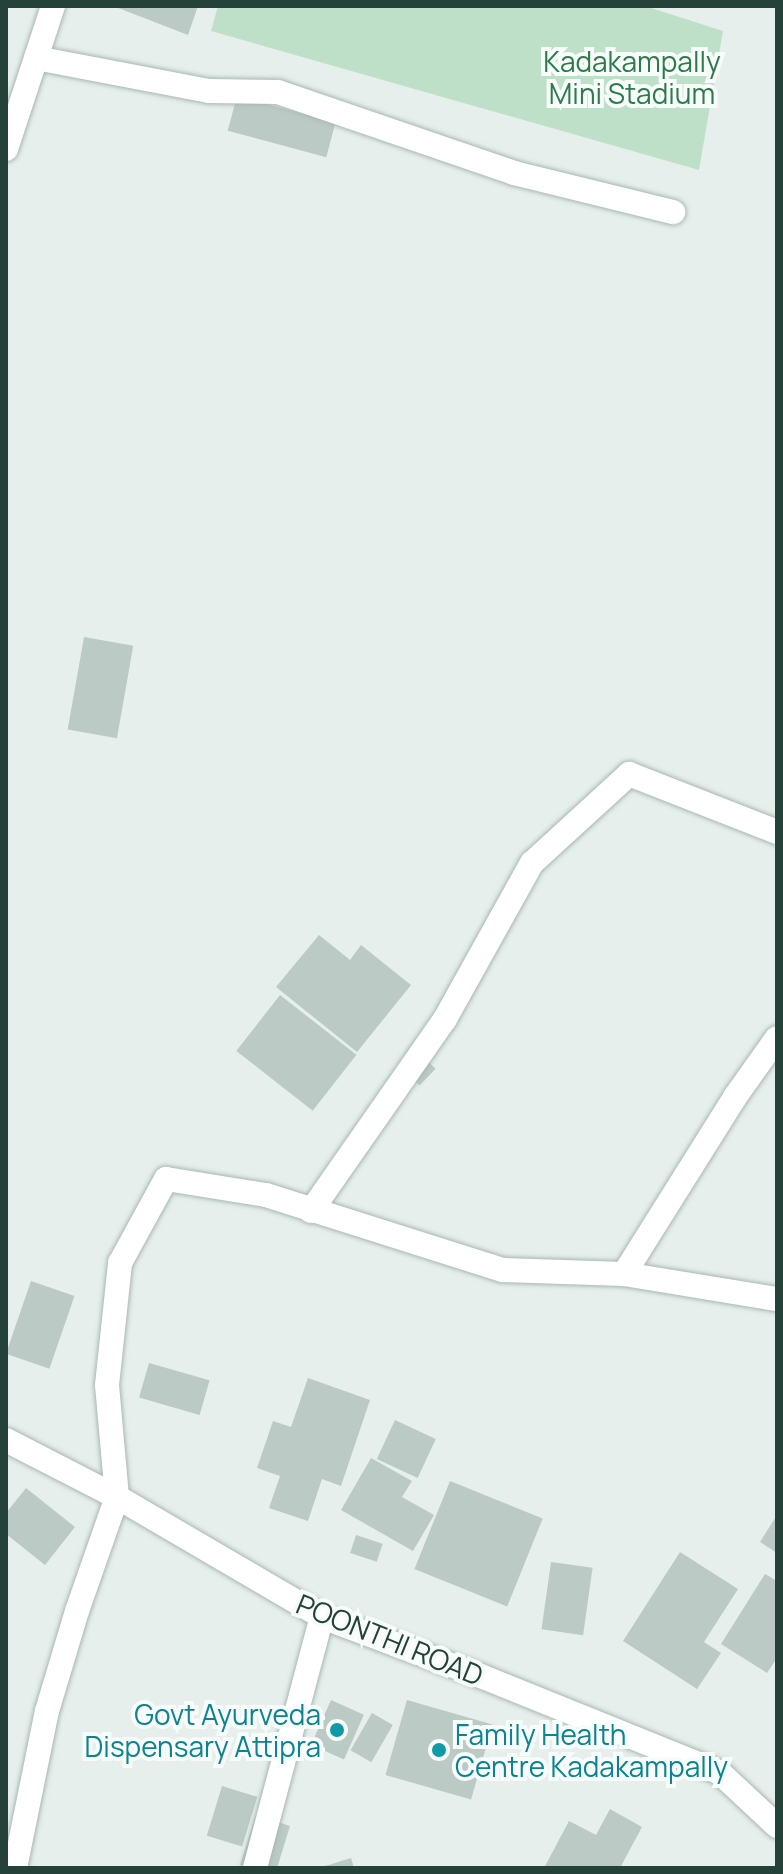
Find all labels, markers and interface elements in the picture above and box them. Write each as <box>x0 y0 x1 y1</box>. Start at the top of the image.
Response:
park label: Kadakampally Mini Stadium <box>543 44 721 110</box>
street label: POONTHI ROAD <box>292 1586 488 1692</box>
place label: Govt Ayurveda Dispensary Attipra <box>85 1697 321 1763</box>
place label: Family Health Centre Kadakampally <box>455 1717 728 1783</box>
marker: Govt Ayurveda Dispensary Attipra <box>328 1721 346 1739</box>
marker: Family Health Centre Kadakampally <box>430 1741 448 1759</box>

